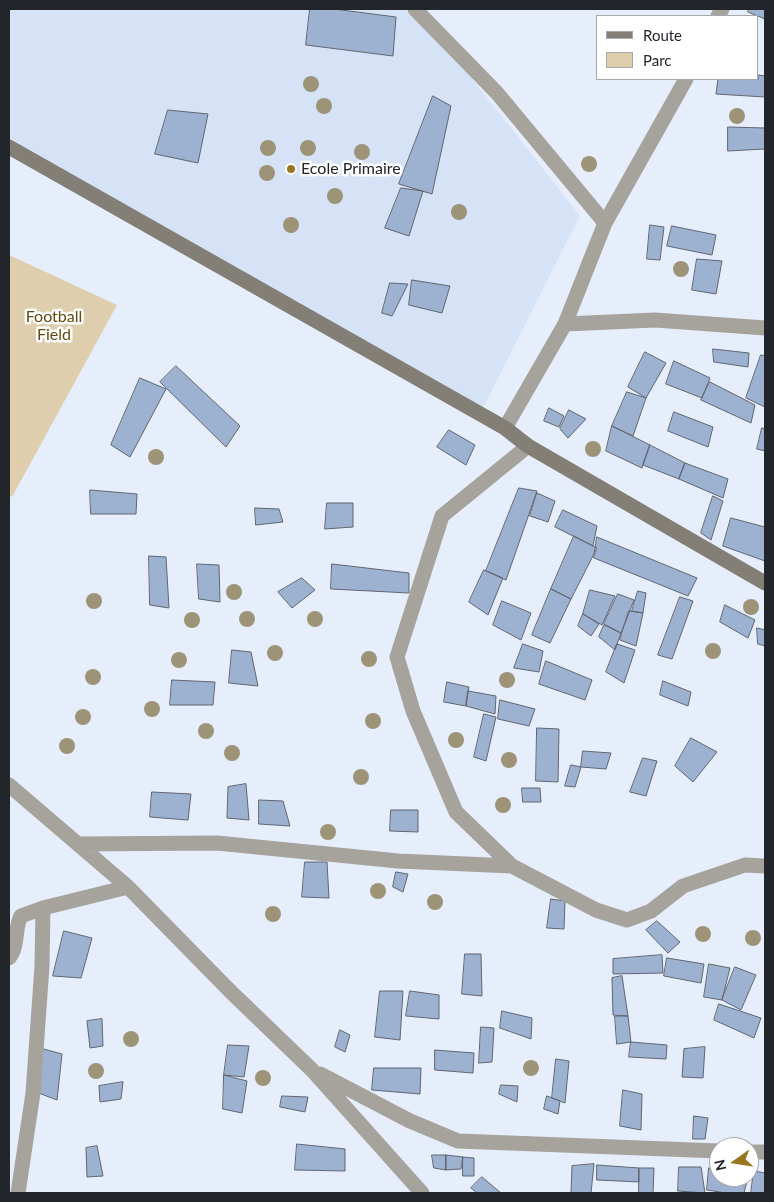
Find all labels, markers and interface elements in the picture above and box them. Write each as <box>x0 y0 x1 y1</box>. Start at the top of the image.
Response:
legend <box>596 15 759 80</box>
text: Route <box>643 26 682 44</box>
text: Parc <box>643 51 672 69</box>
place label: Ecole Primaire <box>301 159 401 179</box>
marker: Ecole Primaire <box>285 163 297 175</box>
park label: Football Field <box>26 307 82 345</box>
north arrow <box>709 1137 759 1187</box>
text: N <box>710 1158 729 1172</box>

